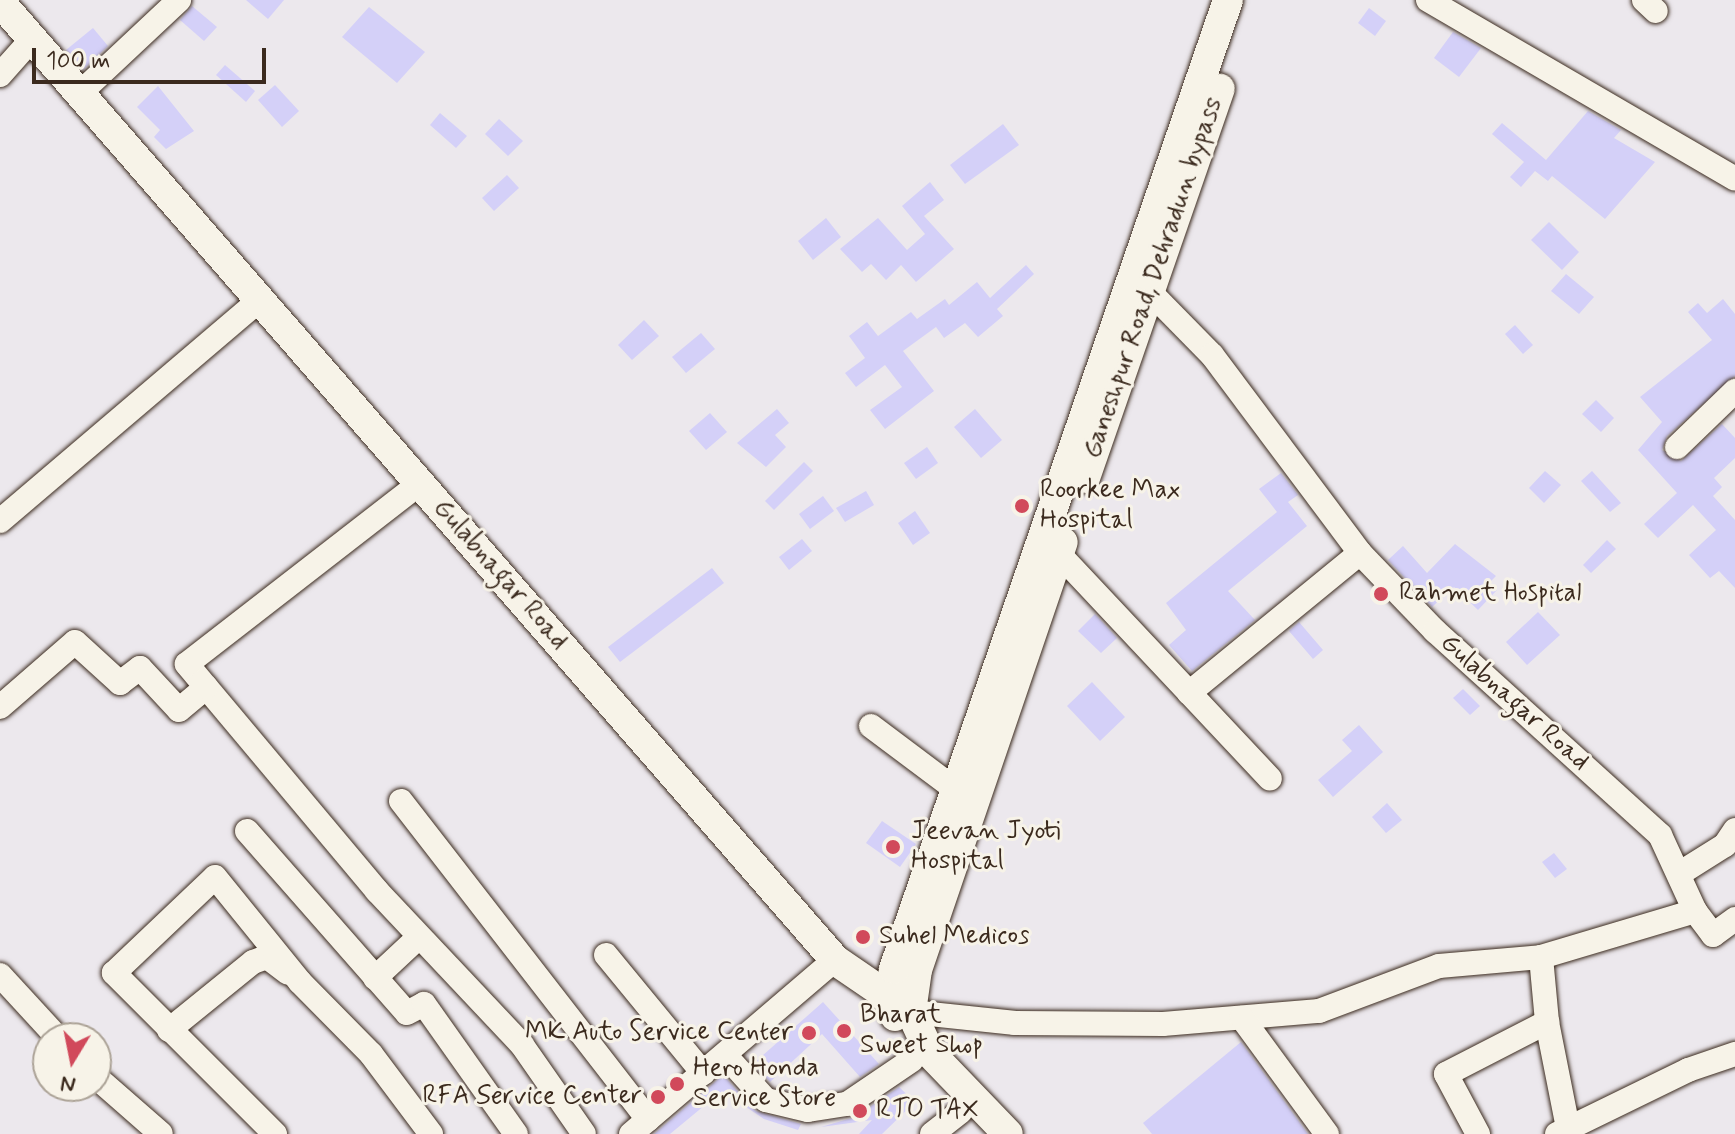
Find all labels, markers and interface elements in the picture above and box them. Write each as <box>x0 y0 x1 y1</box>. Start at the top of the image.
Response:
scale bar <box>36 32 270 82</box>
text: 100 m <box>46 46 110 77</box>
street label: Ganeshpur Road, Dehradun bypass <box>1079 97 1229 459</box>
place label: Roorkee Max Hospital <box>1040 475 1181 536</box>
street label: Gulabnagar Road <box>427 494 573 656</box>
marker: Roorkee Max Hospital <box>1011 495 1033 517</box>
place label: Rahmet Hospital <box>1399 578 1596 610</box>
marker: Rahmet Hospital <box>1370 583 1392 605</box>
street label: Gulabnagar Road <box>1434 629 1594 777</box>
place label: Jeevan Jyoti Hospital <box>911 816 1061 878</box>
marker: Jeevan Jyoti Hospital <box>882 836 904 858</box>
place label: Suhel Medicos <box>879 921 1030 953</box>
marker: Suhel Medicos <box>854 928 872 946</box>
place label: Bharat Sweet Shop <box>860 1000 983 1062</box>
place label: MK Auto Service Center <box>523 1017 793 1049</box>
north arrow <box>32 1022 112 1102</box>
marker: Bharat Sweet Shop <box>835 1022 853 1040</box>
marker: MK Auto Service Center <box>800 1024 818 1042</box>
place label: Hero Honda Service Store <box>693 1053 836 1114</box>
text: N <box>59 1069 78 1099</box>
marker: Hero Honda Service Store <box>668 1075 686 1093</box>
place label: RFA Service Center <box>423 1081 642 1113</box>
marker: RFA Service Center <box>649 1088 667 1106</box>
place label: RTO TAX <box>876 1095 980 1127</box>
marker: RTO TAX <box>851 1102 869 1120</box>

